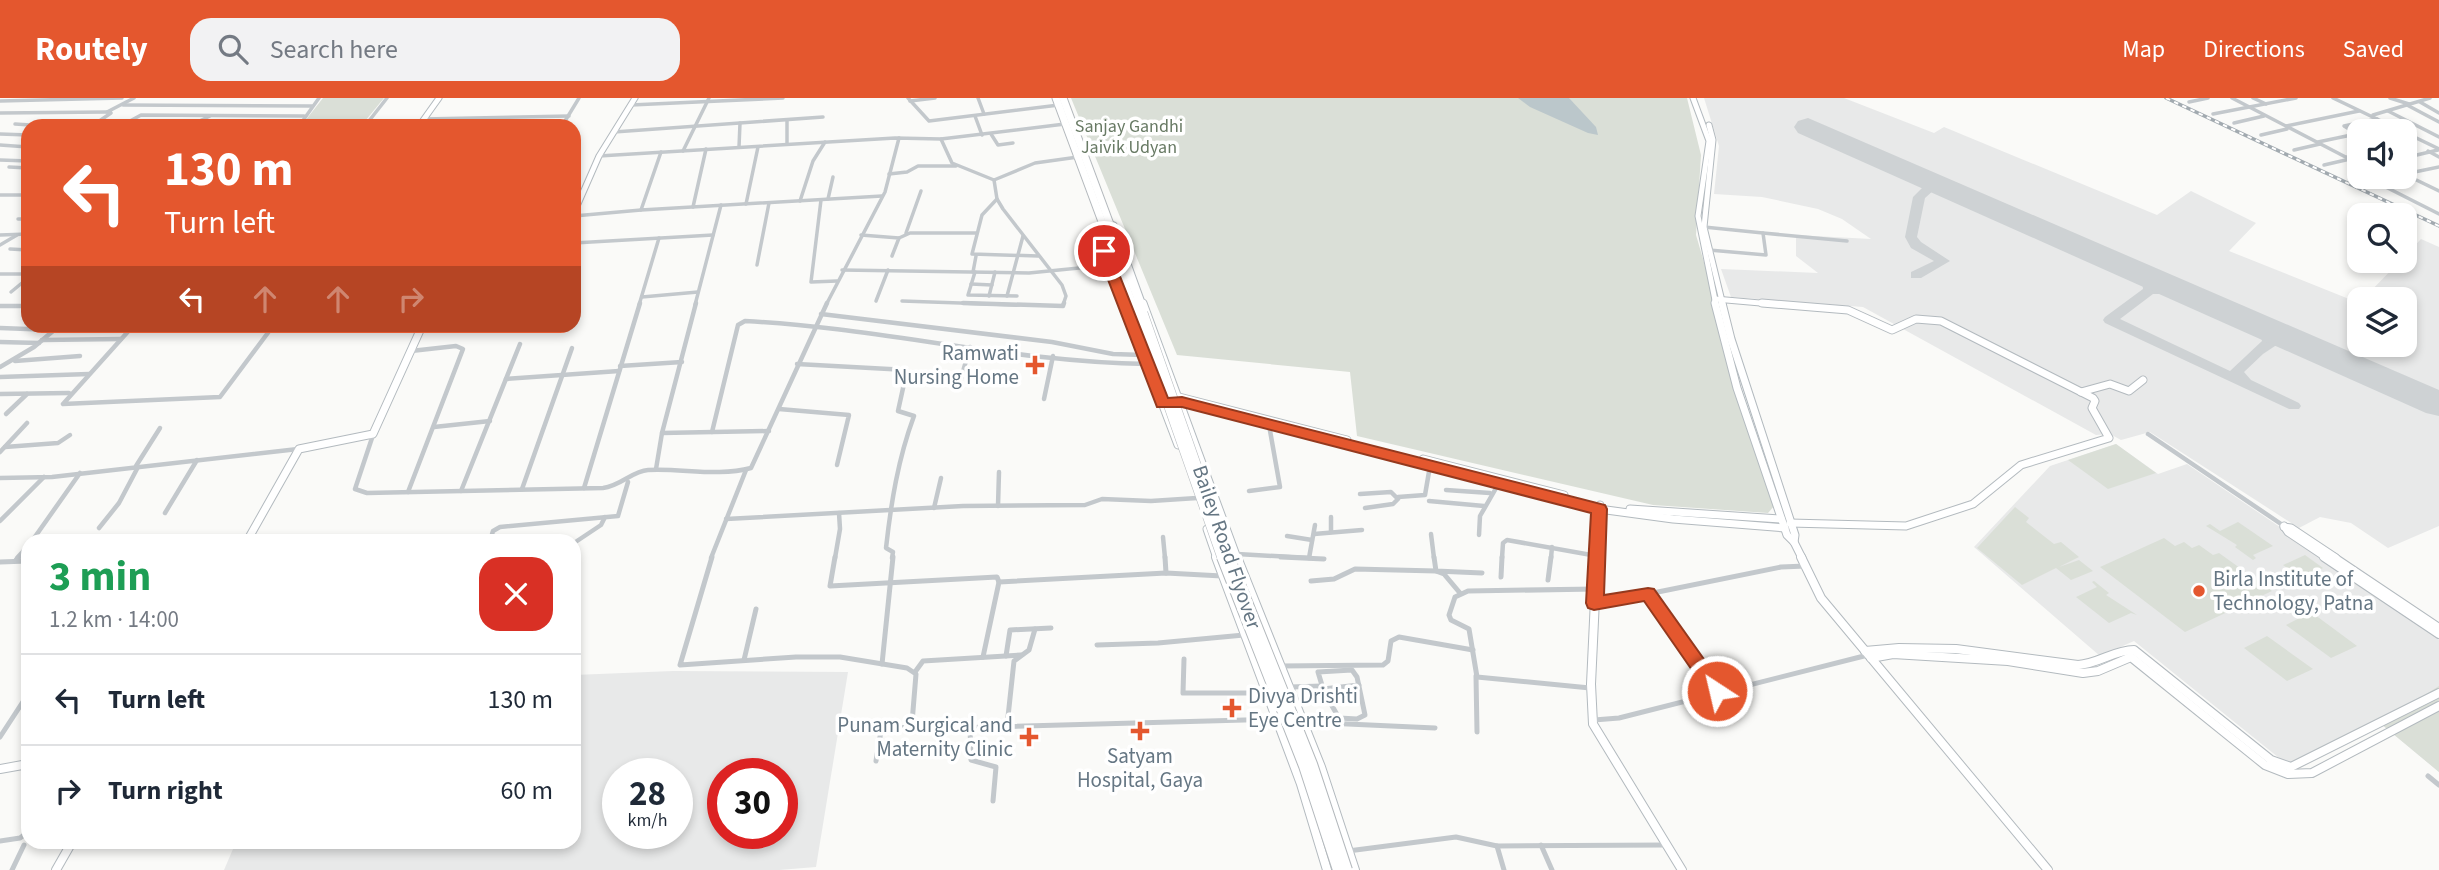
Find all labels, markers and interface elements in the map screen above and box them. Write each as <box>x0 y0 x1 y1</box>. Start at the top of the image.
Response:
search box <box>190 18 680 81</box>
text: Routely <box>35 26 148 73</box>
icon: search <box>214 30 252 68</box>
text: Search here <box>270 31 398 68</box>
text: Map <box>2122 32 2165 67</box>
text: Directions <box>2203 32 2305 67</box>
text: Saved <box>2343 32 2404 67</box>
park label: Sanjay Gandhi Jaivik Udyan <box>1075 114 1183 160</box>
map controls <box>2347 119 2417 357</box>
button: sound <box>2347 119 2417 189</box>
text: 130 m <box>164 135 293 205</box>
icon: left <box>49 147 140 238</box>
text: Turn left <box>164 200 275 246</box>
button: search <box>2347 203 2417 273</box>
pin <box>1074 221 1134 281</box>
icon: arrive <box>1085 232 1123 270</box>
icon: left <box>173 280 211 318</box>
icon: ahead <box>246 280 284 318</box>
icon: ahead <box>319 280 357 318</box>
icon: right <box>392 280 430 318</box>
button: layers <box>2347 287 2417 357</box>
place label: Ramwati Nursing Home <box>894 338 1019 392</box>
marker: Ramwati Nursing Home <box>1025 355 1045 375</box>
street label: Bailey Road Flyover <box>1185 461 1269 634</box>
text: 3 min <box>49 547 151 607</box>
button: close <box>479 557 553 631</box>
place label: Birla Institute of Technology, Patna <box>2213 564 2374 618</box>
marker: Birla Institute of Technology, Patna <box>2191 583 2207 599</box>
text: 1.2 km · 14:00 <box>49 603 179 636</box>
position arrow <box>1680 654 1754 728</box>
icon: left <box>49 681 87 719</box>
text: Turn left <box>108 681 205 718</box>
text: 130 m <box>487 681 553 718</box>
place label: Divya Drishti Eye Centre <box>1248 681 1358 735</box>
marker: Divya Drishti Eye Centre <box>1222 698 1242 718</box>
place label: Punam Surgical and Maternity Clinic <box>837 710 1013 764</box>
marker: Satyam Hospital, Gaya <box>1130 721 1150 741</box>
marker: Punam Surgical and Maternity Clinic <box>1019 727 1039 747</box>
place label: Satyam Hospital, Gaya <box>1077 741 1203 795</box>
speed limit sign: 30 <box>707 758 798 849</box>
text: 28 <box>629 769 666 819</box>
icon: right <box>49 772 87 810</box>
text: Turn right <box>108 772 223 809</box>
text: 60 m <box>500 772 553 809</box>
text: km/h <box>628 808 667 833</box>

